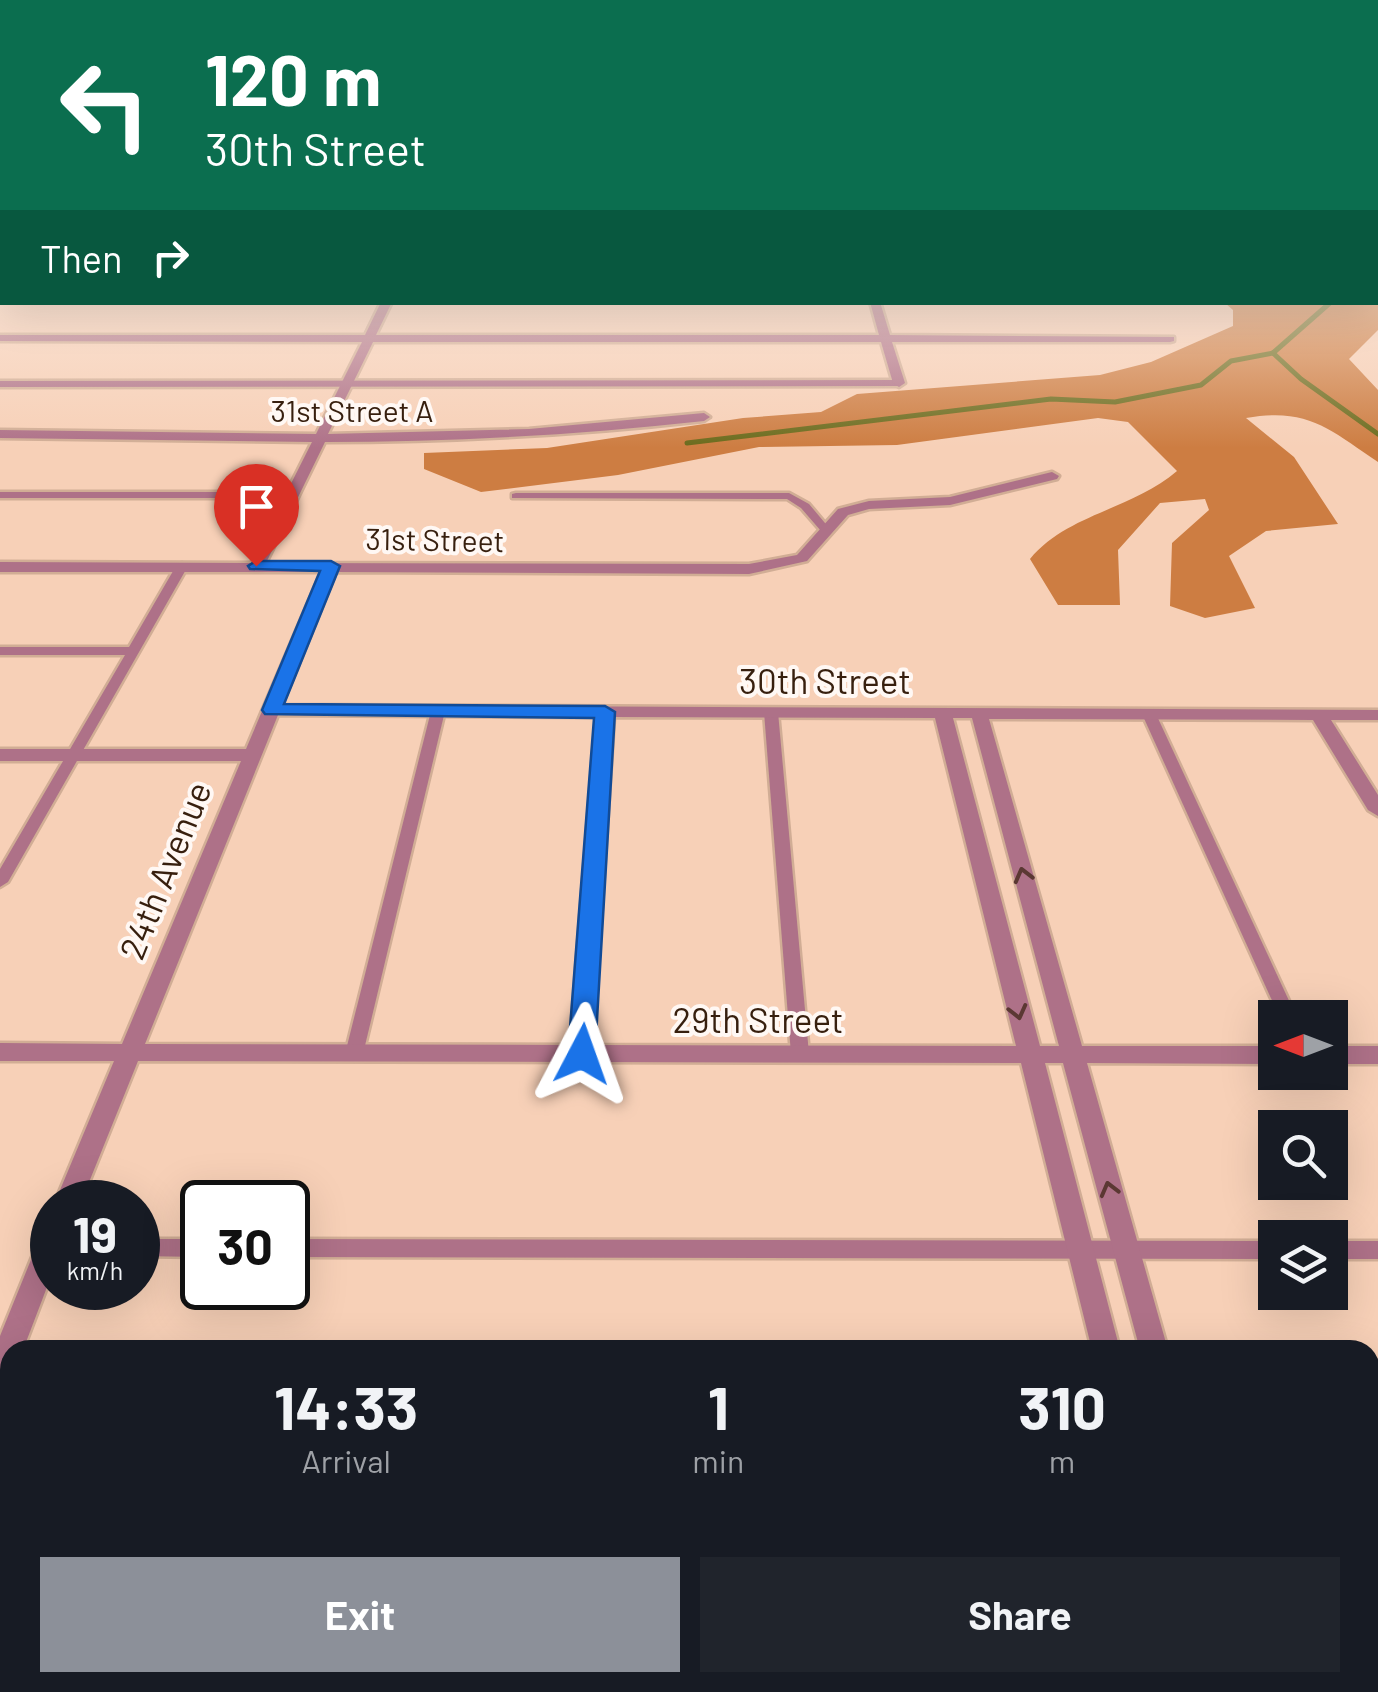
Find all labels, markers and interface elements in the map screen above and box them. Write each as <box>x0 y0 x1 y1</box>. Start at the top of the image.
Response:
text: 120 m <box>205 36 381 120</box>
icon: left <box>40 40 170 170</box>
text: 30th Street <box>205 121 426 175</box>
icon: right <box>143 230 198 285</box>
text: Then <box>40 235 123 281</box>
street label: 31st Street A <box>270 392 434 428</box>
pin <box>214 464 299 567</box>
icon: arrive <box>229 479 284 534</box>
street label: 31st Street <box>365 520 505 558</box>
street label: 30th Street <box>739 659 911 701</box>
street label: 24th Avenue <box>109 775 219 965</box>
one-way arrow <box>1014 867 1035 884</box>
street label: 29th Street <box>672 998 844 1040</box>
north arrow <box>1258 1000 1348 1090</box>
map controls <box>1258 1000 1348 1310</box>
position arrow <box>530 1002 634 1106</box>
one-way arrow <box>1006 1003 1027 1020</box>
button: search <box>1258 1110 1348 1200</box>
speed limit sign: 30 <box>180 1180 310 1310</box>
one-way arrow <box>1099 1181 1120 1198</box>
text: 19 <box>73 1203 117 1263</box>
button: layers <box>1258 1220 1348 1310</box>
text: km/h <box>67 1255 123 1285</box>
text: 14:33 <box>274 1370 418 1442</box>
text: 1 <box>708 1370 729 1442</box>
text: 310 <box>1018 1370 1106 1442</box>
text: Arrival <box>301 1441 391 1479</box>
text: min <box>692 1441 744 1479</box>
text: m <box>1049 1441 1075 1479</box>
button: Exit <box>40 1557 680 1672</box>
button: Share <box>700 1557 1340 1672</box>

